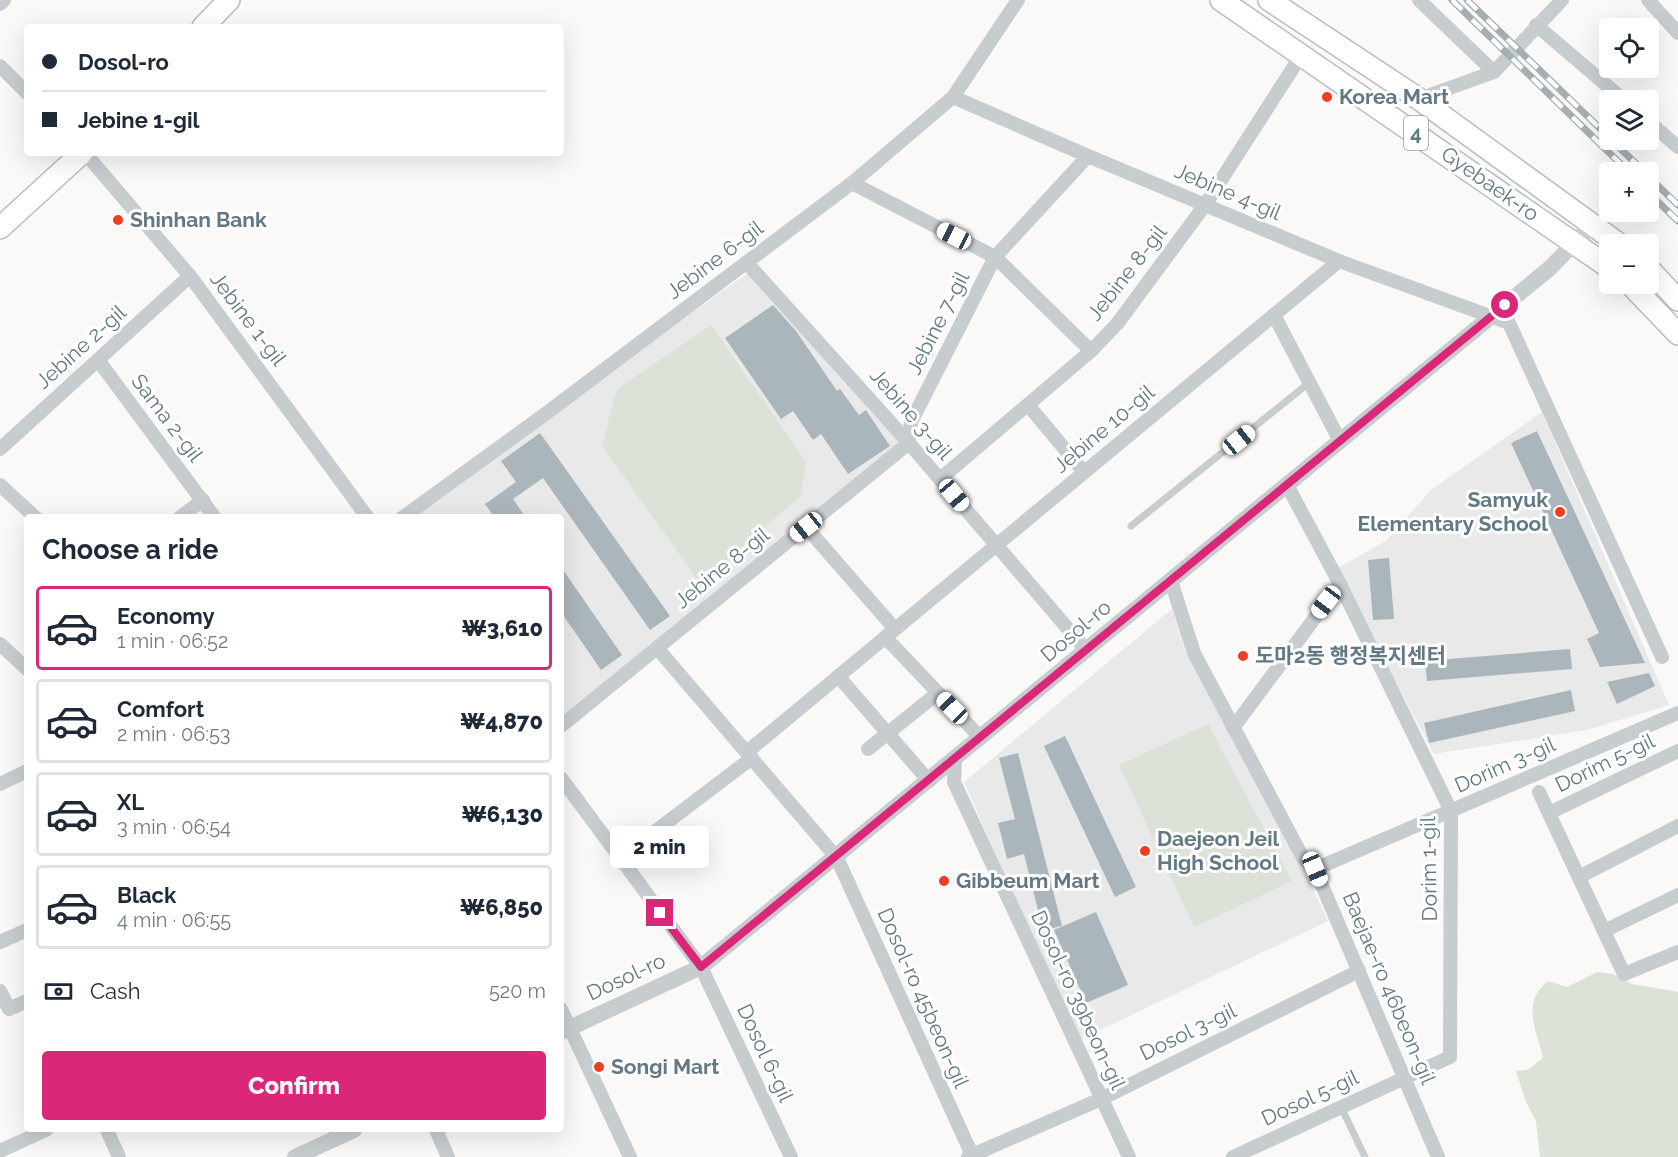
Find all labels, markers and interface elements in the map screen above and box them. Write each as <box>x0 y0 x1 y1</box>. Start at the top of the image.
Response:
map controls <box>1599 18 1659 294</box>
button: locate <box>1599 18 1659 78</box>
text: Dosol-ro <box>78 49 169 75</box>
place label: Korea Mart <box>1339 84 1449 109</box>
marker: Korea Mart <box>1320 90 1334 104</box>
button: layers <box>1599 90 1659 150</box>
text: Jebine 1-gil <box>78 107 200 133</box>
road number: 4 <box>1404 116 1428 150</box>
street label: Gyebaek-ro <box>1437 141 1544 226</box>
street label: Jebine 4-gil <box>1171 158 1285 225</box>
button: + <box>1599 162 1659 222</box>
place label: Shinhan Bank <box>130 207 267 232</box>
marker: Shinhan Bank <box>111 213 125 227</box>
street label: Jebine 6-gil <box>661 215 768 304</box>
car <box>934 220 974 252</box>
street label: Jebine 8-gil <box>1082 220 1172 325</box>
button: − <box>1599 234 1659 294</box>
street label: Jebine 1-gil <box>205 267 292 371</box>
street label: Jebine 7-gil <box>901 267 974 379</box>
route start <box>1491 291 1518 318</box>
street label: Jebine 2-gil <box>30 299 131 394</box>
street label: Jebine 3-gil <box>865 363 958 465</box>
street label: Sama 2-gil <box>126 369 209 467</box>
street label: Jebine 10-gil <box>1048 379 1159 478</box>
car <box>1219 422 1259 458</box>
car <box>936 475 972 515</box>
place label: Samyuk Elementary School <box>1358 487 1548 536</box>
marker: Samyuk Elementary School <box>1553 505 1567 519</box>
car <box>786 509 826 545</box>
street label: Jebine 8-gil <box>669 522 774 613</box>
text: Choose a ride <box>42 534 218 565</box>
car <box>1308 582 1344 622</box>
street label: Dosol-ro <box>1036 594 1116 667</box>
icon: car <box>45 601 99 655</box>
text: Economy <box>117 603 215 629</box>
text: ₩3,610 <box>461 615 543 641</box>
text: 1 min · 06:52 <box>117 629 228 653</box>
place label: 도마2동 행정복지센터 <box>1255 643 1446 668</box>
marker: 도마2동 행정복지센터 <box>1236 649 1250 663</box>
car <box>933 689 971 727</box>
icon: car <box>45 694 99 748</box>
text: Comfort <box>117 696 204 722</box>
text: ₩4,870 <box>460 708 543 734</box>
text: 2 min · 06:53 <box>117 722 231 746</box>
street label: Dorim 5-gil <box>1551 728 1659 797</box>
street label: Dorim 3-gil <box>1451 731 1559 798</box>
icon: car <box>45 787 99 841</box>
text: XL <box>117 789 144 815</box>
text: ₩6,130 <box>461 801 543 827</box>
text: 3 min · 06:54 <box>117 815 231 839</box>
street label: Dorim 1-gil <box>1415 816 1442 922</box>
callout: 2 min <box>610 826 710 868</box>
place label: Daejeon Jeil High School <box>1157 826 1280 875</box>
text: 2 min <box>633 835 686 859</box>
marker: Daejeon Jeil High School <box>1138 844 1152 858</box>
car <box>1300 849 1330 889</box>
place label: Gibbeum Mart <box>956 868 1100 893</box>
marker: Gibbeum Mart <box>937 874 951 888</box>
icon: car <box>45 880 99 934</box>
text: Black <box>117 882 176 908</box>
street label: Baejae-ro 46beon-gil <box>1338 888 1441 1088</box>
text: ₩6,850 <box>460 894 543 920</box>
route end <box>646 899 673 926</box>
street label: Dosol-ro 45beon-gil <box>873 904 975 1092</box>
street label: Dosol-ro 39beon-gil <box>1026 906 1131 1094</box>
text: 4 min · 06:55 <box>117 908 231 932</box>
street label: Dosol-ro <box>582 947 669 1006</box>
icon: cash <box>42 975 75 1008</box>
text: Cash <box>90 978 141 1004</box>
text: 520 m <box>489 979 546 1003</box>
street label: Dosol 3-gil <box>1136 997 1240 1066</box>
street label: Dosol 6-gil <box>732 1000 799 1106</box>
button: Confirm <box>42 1051 546 1120</box>
place label: Songi Mart <box>611 1054 719 1079</box>
marker: Songi Mart <box>592 1060 606 1074</box>
street label: Dosol 5-gil <box>1257 1064 1362 1131</box>

